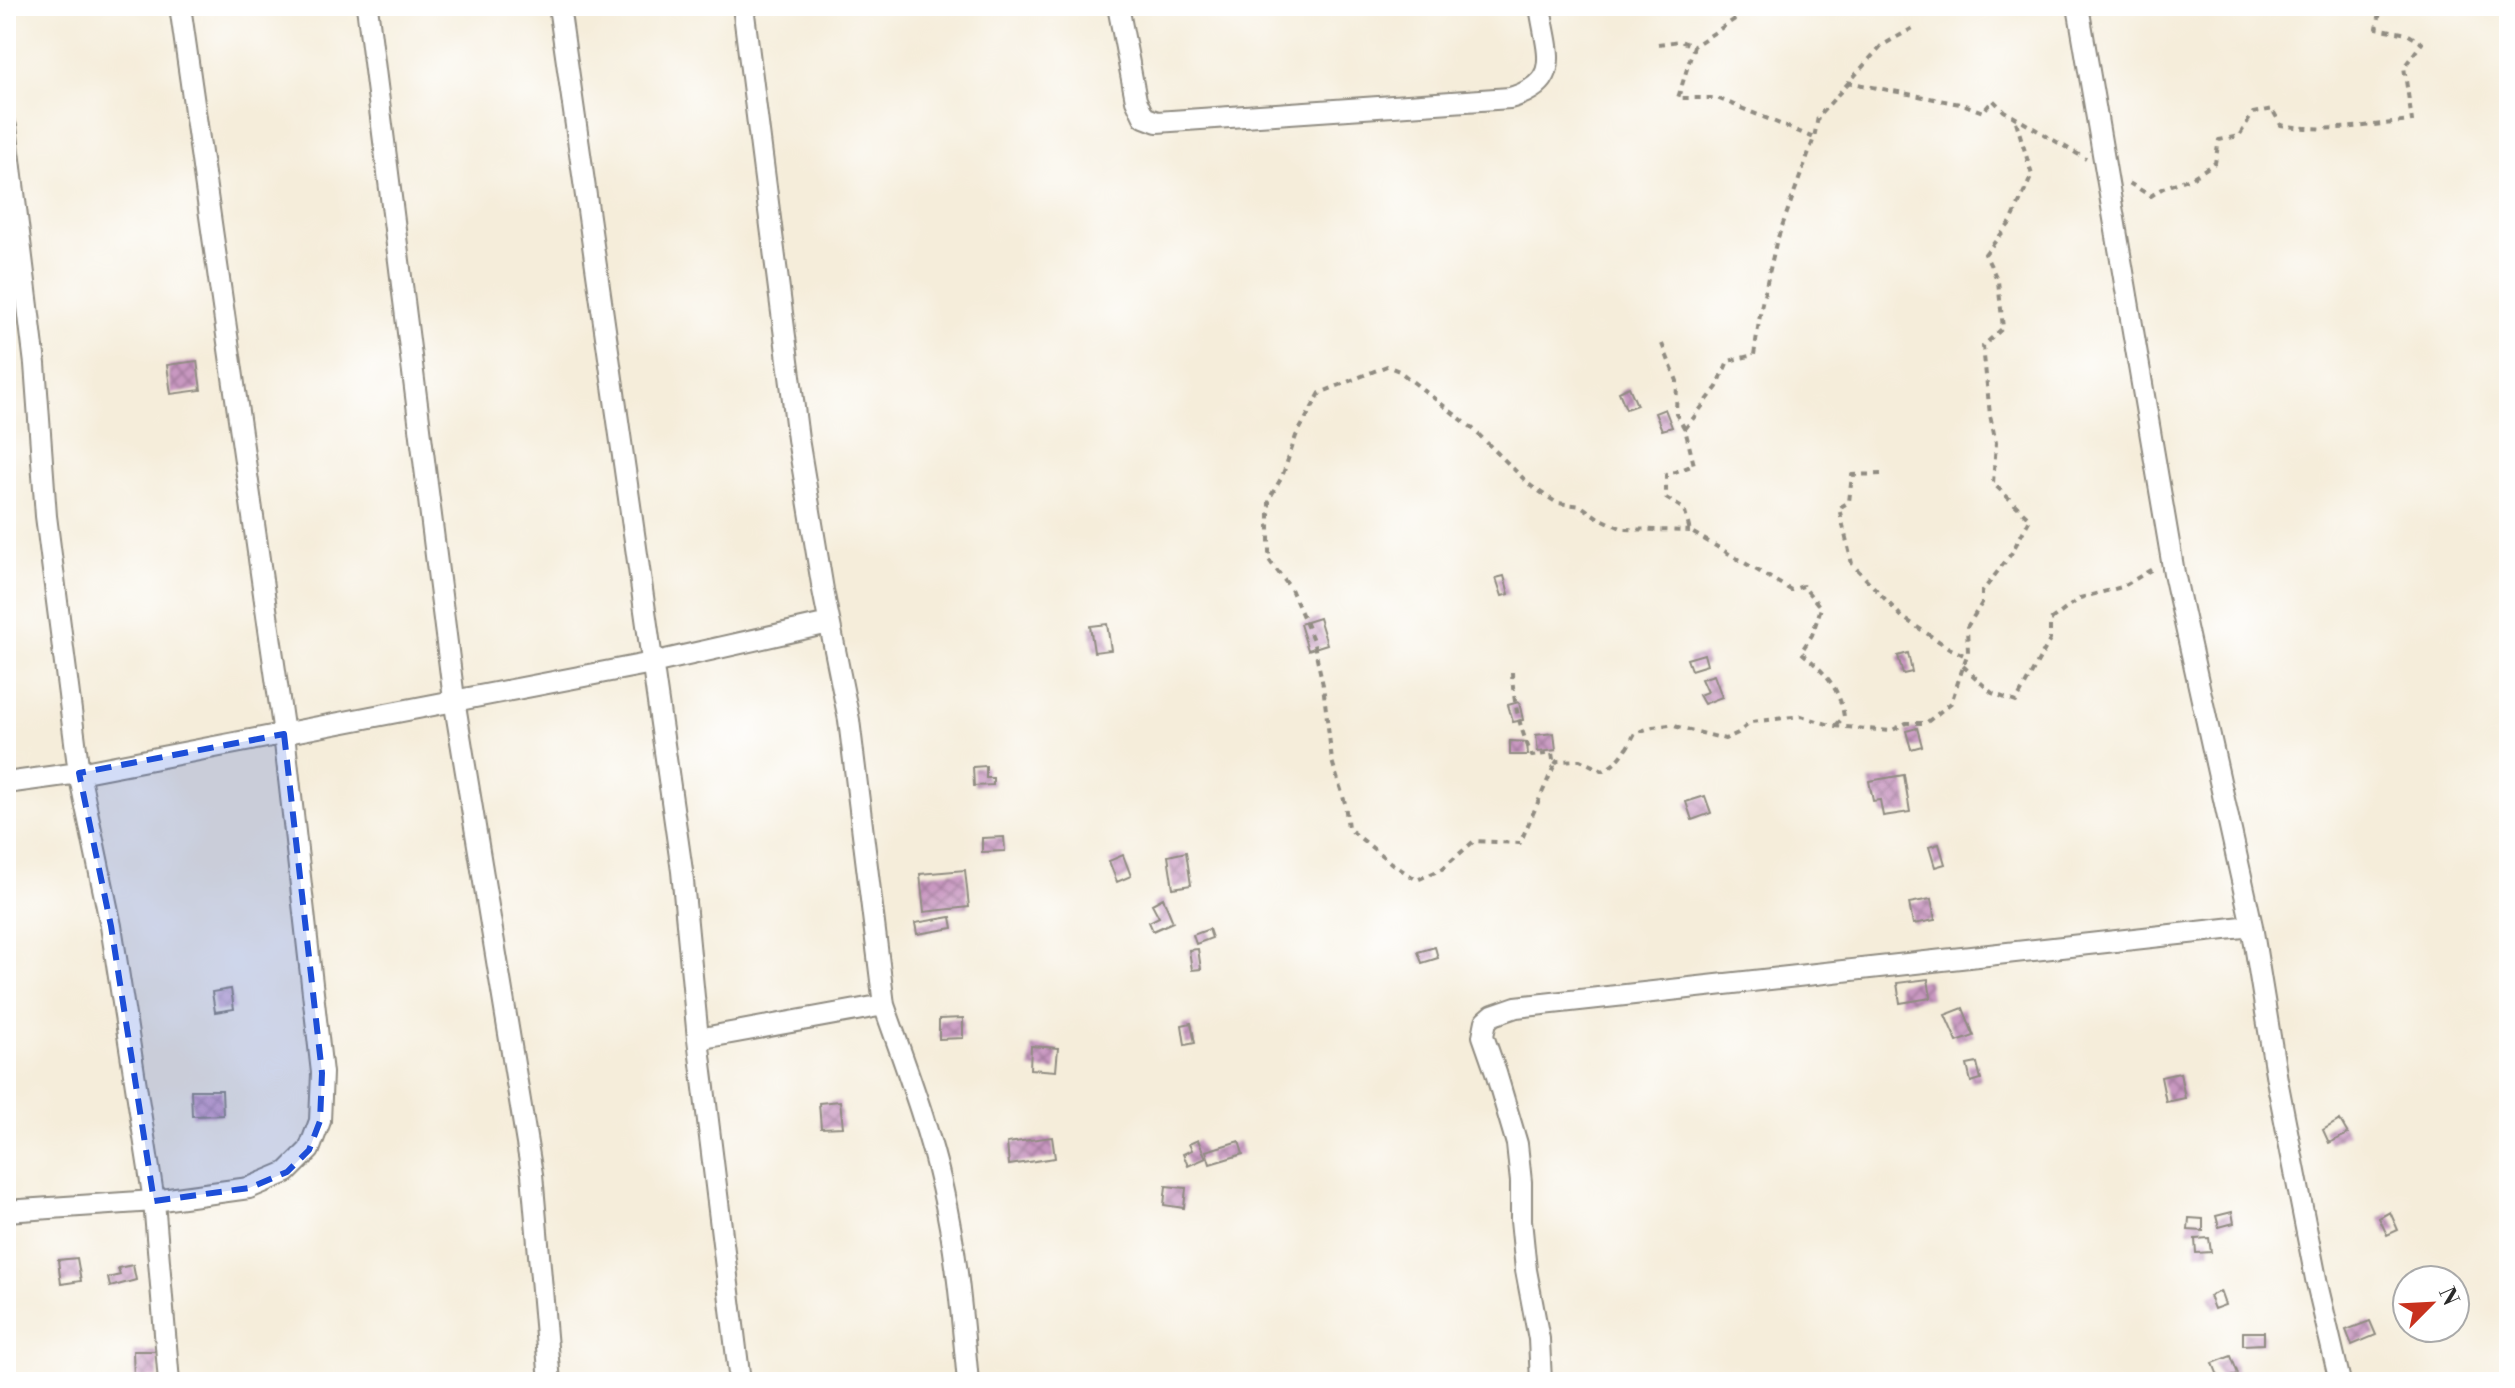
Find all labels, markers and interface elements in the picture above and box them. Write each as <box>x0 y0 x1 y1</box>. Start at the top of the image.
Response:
north arrow <box>2391 1264 2471 1344</box>
text: N <box>2432 1283 2464 1310</box>

